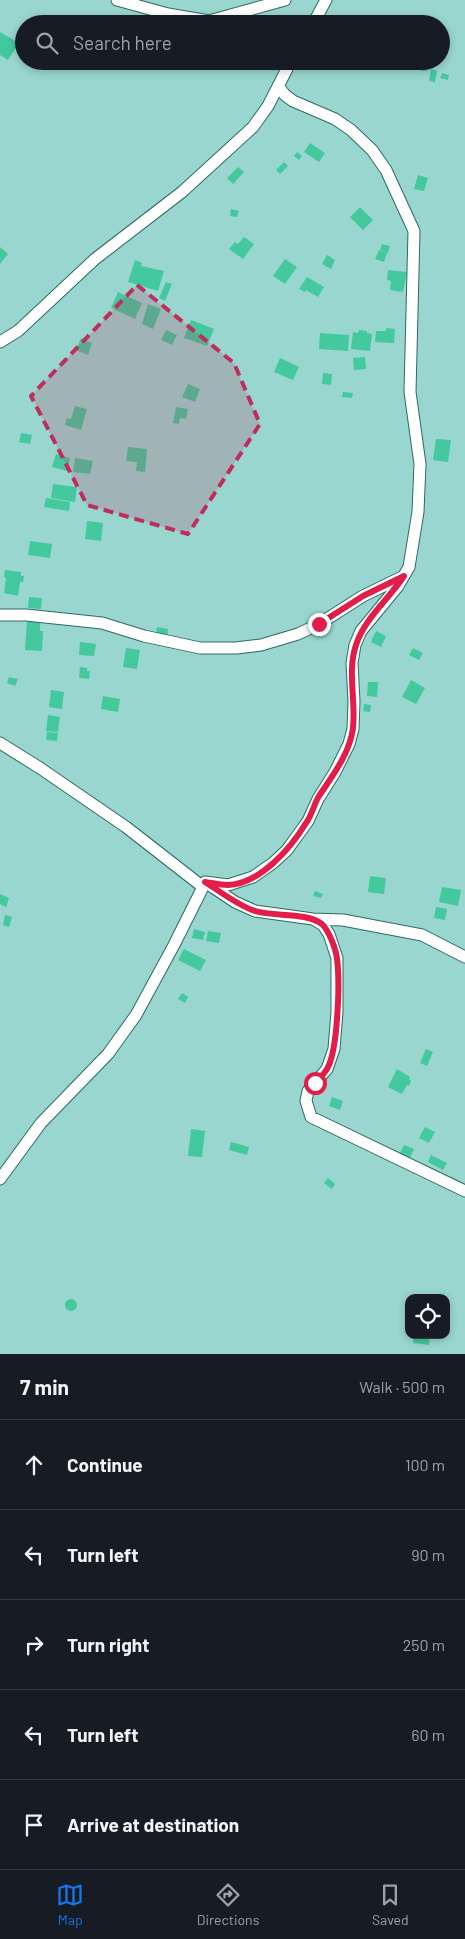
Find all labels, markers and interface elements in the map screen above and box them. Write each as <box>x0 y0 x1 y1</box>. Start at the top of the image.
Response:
search box <box>15 15 450 70</box>
icon: search <box>33 29 61 57</box>
text: Search here <box>73 31 172 54</box>
route end <box>308 613 331 636</box>
route start <box>304 1072 327 1095</box>
map controls <box>405 1294 450 1339</box>
button: locate <box>405 1294 450 1339</box>
text: 7 min <box>20 1374 69 1399</box>
text: Walk · 500 m <box>359 1377 445 1396</box>
icon: ahead <box>20 1451 48 1479</box>
text: Continue <box>67 1453 143 1476</box>
text: 100 m <box>405 1455 445 1474</box>
icon: left <box>20 1541 48 1569</box>
text: Turn left <box>67 1543 138 1566</box>
text: 90 m <box>411 1545 445 1564</box>
icon: right <box>20 1631 48 1659</box>
text: Turn right <box>67 1633 149 1656</box>
text: 250 m <box>403 1635 445 1654</box>
icon: left <box>20 1721 48 1749</box>
text: Turn left <box>67 1723 138 1746</box>
text: 60 m <box>411 1725 445 1744</box>
icon: arrive <box>20 1811 48 1839</box>
text: Arrive at destination <box>67 1813 239 1836</box>
tab: Map <box>56 1881 84 1928</box>
tab: Directions <box>197 1881 259 1928</box>
tab: Saved <box>372 1881 409 1928</box>

